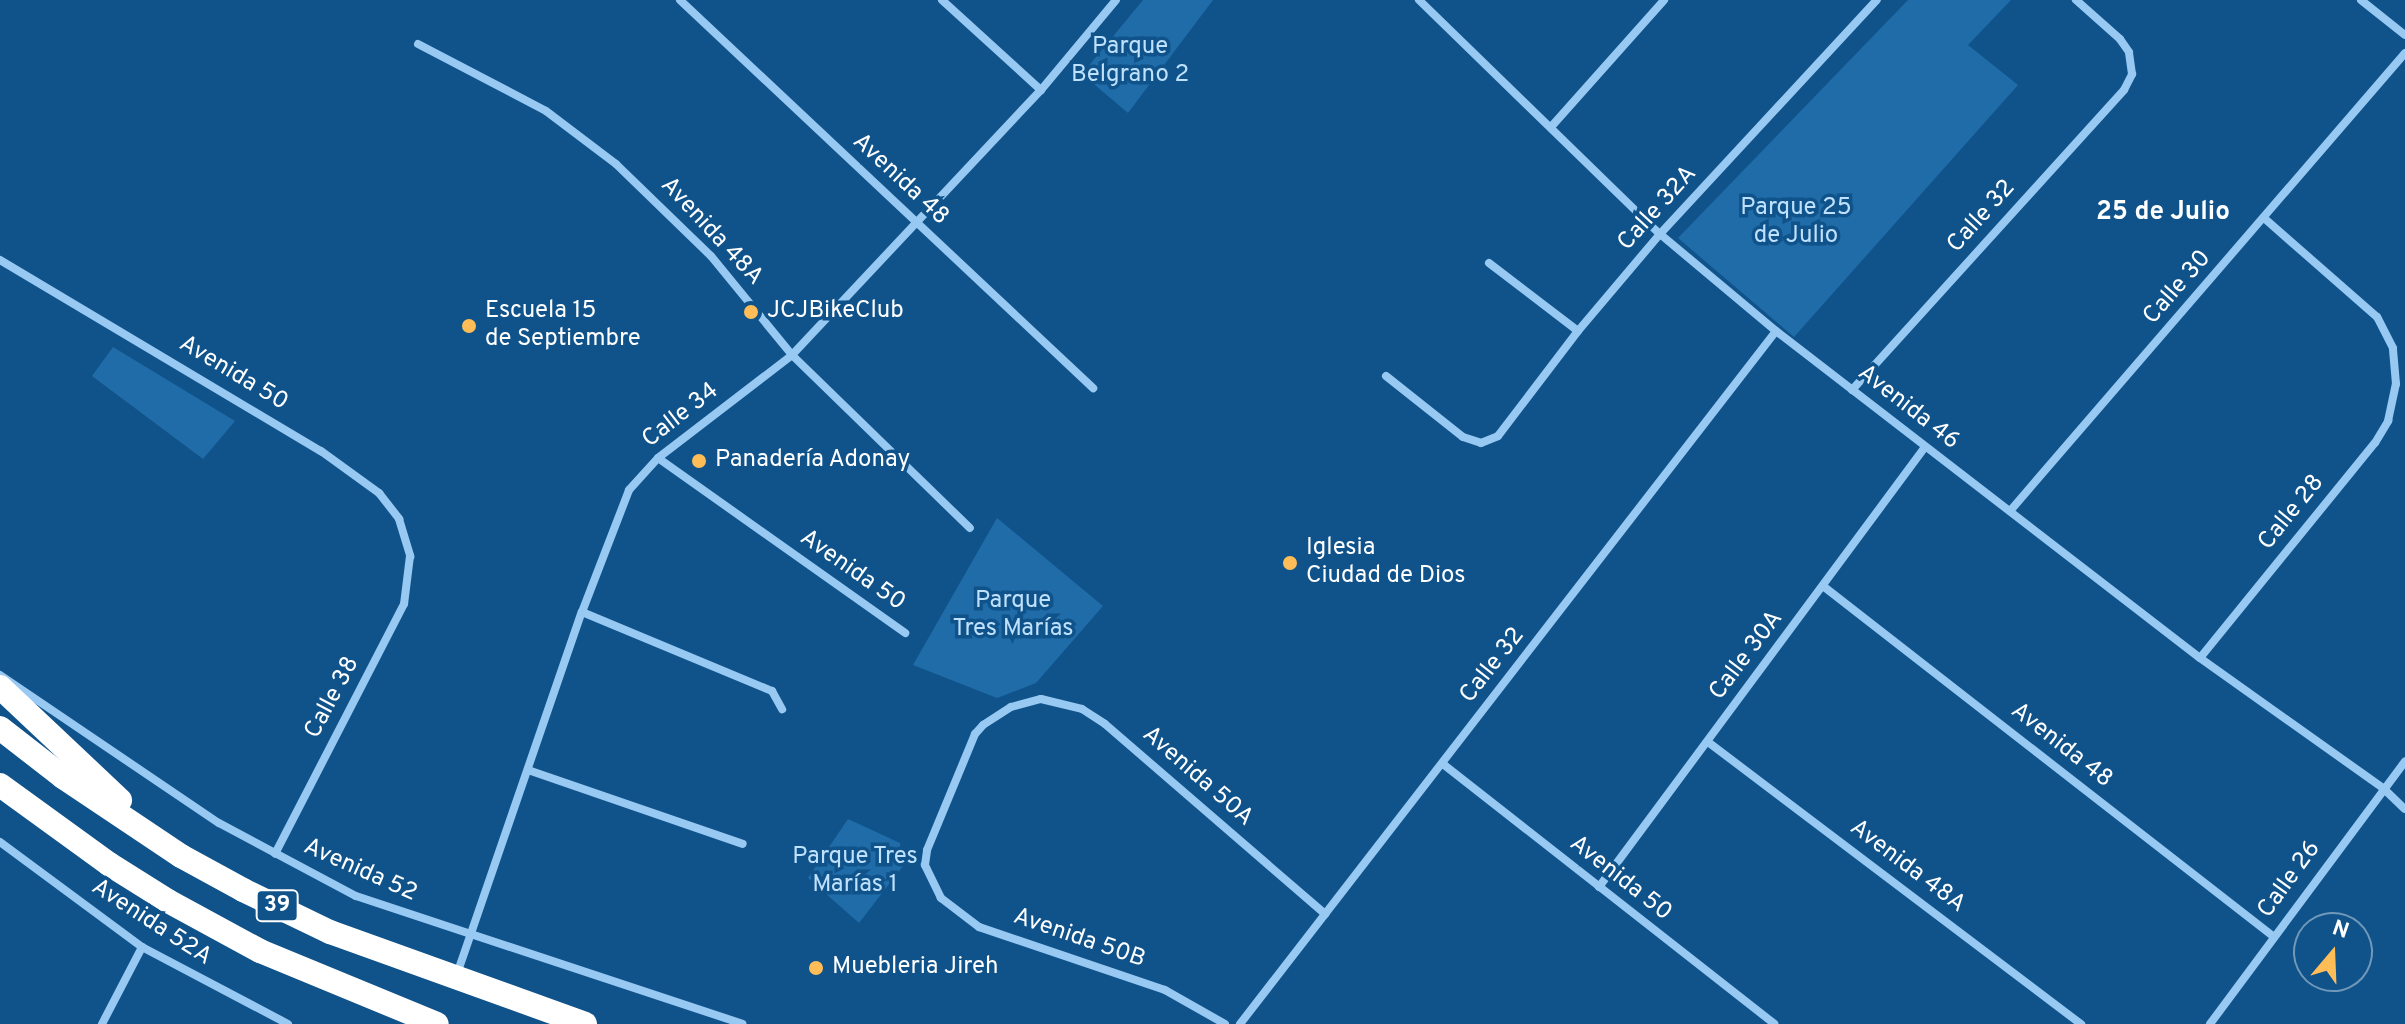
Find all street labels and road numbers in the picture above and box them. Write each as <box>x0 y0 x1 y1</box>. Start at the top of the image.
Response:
street label: Avenida 48 <box>846 128 954 232</box>
street label: Calle 32A <box>1612 161 1704 257</box>
street label: Avenida 48A <box>654 172 768 292</box>
street label: Calle 32 <box>1942 175 2022 259</box>
street label: Calle 30 <box>2138 245 2218 331</box>
street label: Avenida 50 <box>173 330 293 418</box>
street label: Avenida 46 <box>1851 359 1965 457</box>
street label: Calle 34 <box>637 377 725 455</box>
street label: Calle 28 <box>2253 469 2331 557</box>
street label: Avenida 50 <box>794 524 910 618</box>
street label: Calle 30A <box>1704 606 1790 706</box>
street label: Calle 32 <box>1455 622 1531 710</box>
street label: Calle 38 <box>300 652 366 744</box>
street label: Avenida 48 <box>2004 697 2118 795</box>
street label: Avenida 50A <box>1136 721 1258 833</box>
street label: Avenida 48A <box>1843 814 1971 920</box>
street label: Avenida 50 <box>1563 830 1677 928</box>
street label: Avenida 52 <box>299 833 421 909</box>
street label: Calle 26 <box>2252 836 2328 924</box>
street label: Avenida 52A <box>85 873 217 973</box>
road number: 39 <box>255 888 299 924</box>
street label: Avenida 50B <box>1009 903 1149 975</box>

